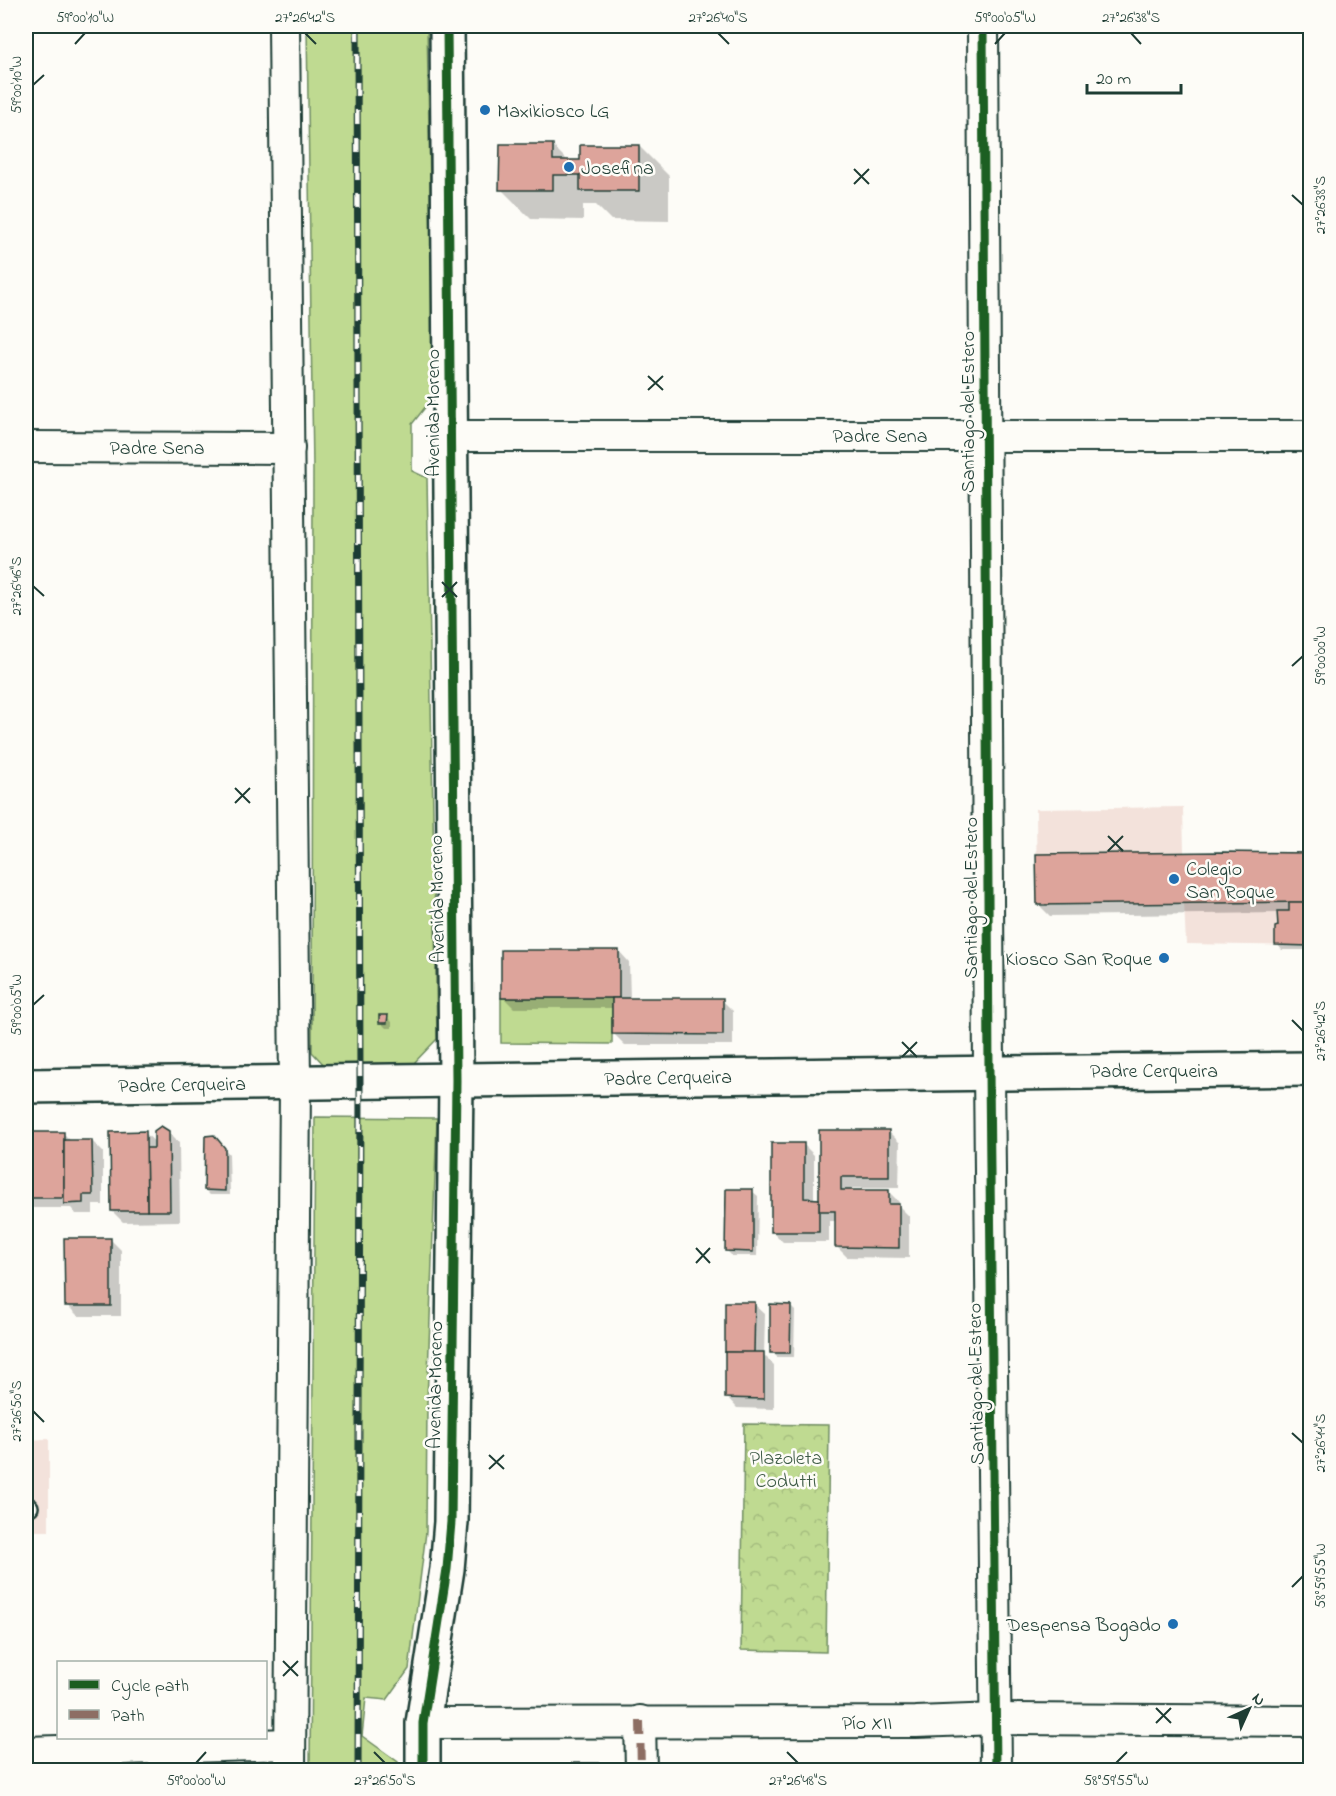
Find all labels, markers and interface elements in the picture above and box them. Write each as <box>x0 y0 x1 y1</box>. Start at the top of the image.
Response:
text: 59°00'10"W <box>56 7 114 29</box>
text: 27°26'42"S <box>275 7 335 29</box>
text: 27°26'40"S <box>688 7 748 29</box>
text: 59°00'05"W <box>974 7 1036 29</box>
text: 27°26'38"S <box>1102 7 1160 29</box>
text: 59°00'10"W <box>6 56 28 114</box>
scale bar <box>1087 57 1182 95</box>
text: 20 m <box>1096 67 1131 93</box>
place label: Maxikiosco LG <box>497 98 610 127</box>
marker: Maxikiosco LG <box>478 103 492 117</box>
place label: Josefina <box>581 155 654 184</box>
marker: Josefina <box>562 160 576 174</box>
text: 27°26'38"S <box>1310 176 1332 234</box>
street label: Santiago del Estero <box>955 331 985 493</box>
street label: Avenida Moreno <box>420 349 449 477</box>
street label: Padre Sena <box>832 423 928 452</box>
street label: Padre Sena <box>109 435 205 464</box>
text: 27°26'46"S <box>6 556 28 616</box>
text: 59°00'00"W <box>1310 626 1332 686</box>
street label: Santiago del Estero <box>958 817 988 979</box>
street label: Avenida Moreno <box>423 835 454 963</box>
place label: Colegio San Roque <box>1186 856 1275 908</box>
marker: Colegio San Roque <box>1167 872 1181 886</box>
place label: Kiosco San Roque <box>1005 946 1152 975</box>
marker: Kiosco San Roque <box>1157 951 1171 965</box>
text: 59°00'05"W <box>6 974 28 1036</box>
text: 27°26'42"S <box>1310 1001 1332 1061</box>
street label: Padre Cerqueira <box>1090 1058 1218 1087</box>
street label: Padre Cerqueira <box>604 1064 732 1095</box>
street label: Padre Cerqueira <box>118 1071 246 1102</box>
street label: Santiago del Estero <box>962 1303 994 1465</box>
street label: Avenida Moreno <box>421 1321 452 1449</box>
text: 27°26'50"S <box>6 1380 28 1442</box>
text: 27°26'44"S <box>1310 1413 1332 1472</box>
park label: Plazoleta Codutti <box>750 1445 822 1497</box>
text: 58°59'55"W <box>1310 1543 1332 1609</box>
place label: Despensa Bogado <box>1005 1612 1161 1642</box>
marker: Despensa Bogado <box>1166 1617 1180 1631</box>
legend <box>57 1661 267 1739</box>
text: Cycle path <box>111 1674 189 1700</box>
north arrow <box>1219 1679 1279 1739</box>
text: N <box>1246 1687 1271 1712</box>
text: Path <box>111 1704 145 1730</box>
street label: Pío XII <box>842 1710 892 1739</box>
text: 59°00'00"W <box>166 1770 226 1792</box>
text: 27°26'50"S <box>354 1770 416 1792</box>
text: 27°26'48"S <box>769 1770 827 1792</box>
text: 58°59'55"W <box>1083 1770 1149 1792</box>

